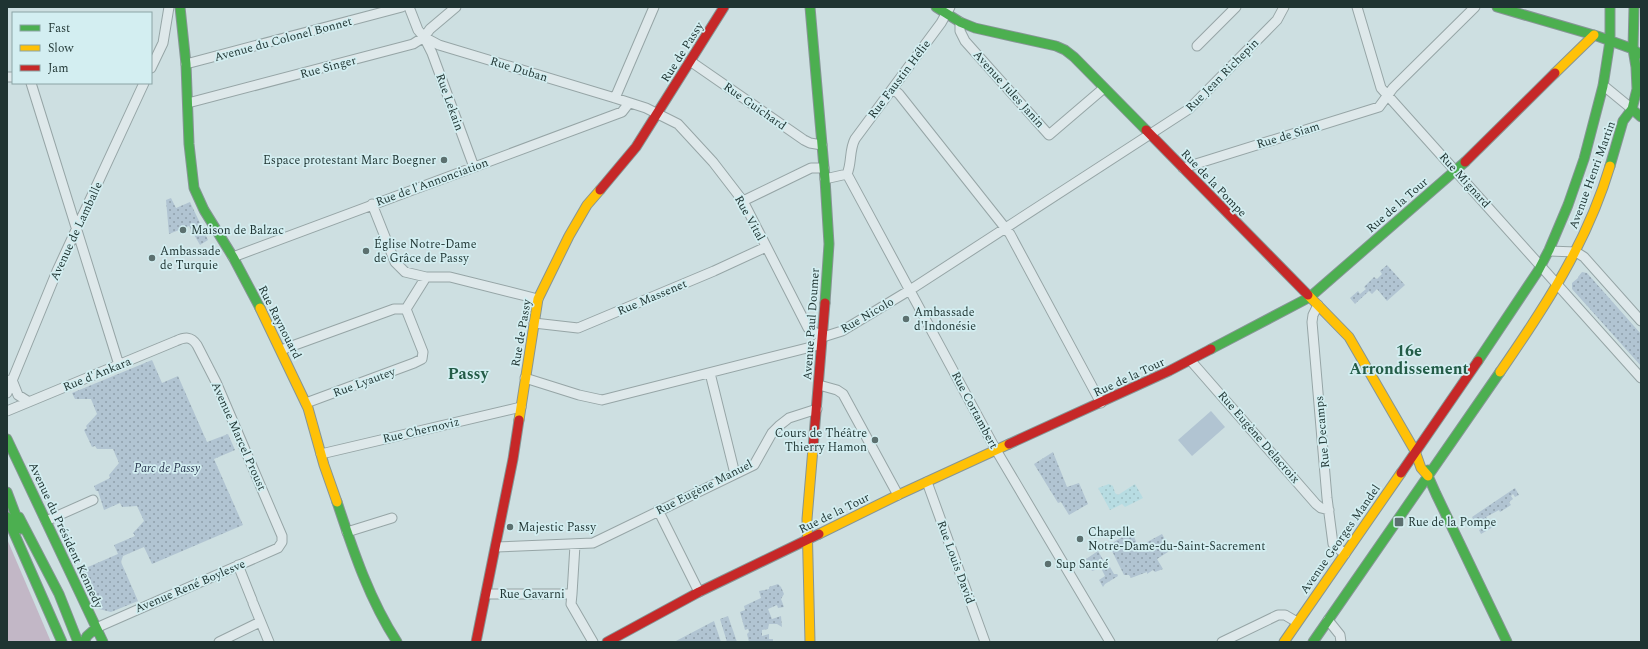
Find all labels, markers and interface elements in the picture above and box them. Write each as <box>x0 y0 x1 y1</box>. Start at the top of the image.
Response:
legend <box>12 12 152 84</box>
street label: Avenue du Colonel Bonnet <box>212 12 354 67</box>
street label: Rue de Passy <box>656 17 709 86</box>
text: Fast <box>48 19 70 38</box>
street label: Rue Jean Richepin <box>1181 34 1264 117</box>
street label: Rue Faustin Hélie <box>863 36 936 123</box>
text: Slow <box>48 39 74 58</box>
street label: Avenue Jules Janin <box>968 46 1049 133</box>
street label: Rue Singer <box>298 51 359 84</box>
street label: Rue Duban <box>488 52 550 87</box>
text: Jam <box>48 59 69 78</box>
street label: Rue Lekain <box>430 71 469 134</box>
street label: Rue Guichard <box>719 78 790 135</box>
street label: Rue de Siam <box>1254 117 1322 154</box>
street label: Avenue Henri Martin <box>1564 118 1621 232</box>
street label: Rue de la Pompe <box>1176 145 1251 222</box>
street label: Rue Mignard <box>1434 148 1495 213</box>
place label: Espace protestant Marc Boegner <box>263 151 436 170</box>
street label: Rue de l'Annonciation <box>373 153 491 212</box>
marker: Espace protestant Marc Boegner <box>439 155 449 165</box>
street label: Rue de la Tour <box>1362 173 1433 238</box>
street label: Avenue de Lamballe <box>45 178 108 284</box>
street label: Rue Vital <box>729 192 770 245</box>
place label: Maison de Balzac <box>191 221 284 240</box>
marker: Maison de Balzac <box>178 225 188 235</box>
place label: Église Notre-Dame de Grâce de Passy <box>374 235 477 268</box>
place label: Ambassade de Turquie <box>160 242 221 275</box>
marker: Église Notre-Dame de Grâce de Passy <box>361 246 371 256</box>
marker: Ambassade de Turquie <box>147 253 157 263</box>
street label: Avenue Paul Doumer <box>798 267 825 381</box>
street label: Rue Massenet <box>614 274 690 321</box>
street label: Rue Raynouard <box>253 282 306 363</box>
street label: Rue Nicolo <box>837 292 898 338</box>
street label: Rue de Passy <box>506 297 537 368</box>
place label: Ambassade d'Indonésie <box>914 303 976 336</box>
marker: Ambassade d'Indonésie <box>901 314 911 324</box>
district label: 16e Arrondissement <box>1349 339 1469 381</box>
street label: Rue d'Ankara <box>60 352 134 397</box>
street label: Rue de la Tour <box>1090 353 1168 402</box>
street label: Rue Lyautey <box>330 362 399 403</box>
district label: Passy <box>448 362 490 386</box>
street label: Rue Cortambert <box>946 368 1003 452</box>
street label: Avenue Marcel Proust <box>206 379 271 494</box>
street label: Rue Eugène Delacroix <box>1213 387 1304 488</box>
street label: Rue Decamps <box>1310 395 1335 469</box>
street label: Rue Chernoviz <box>381 412 462 449</box>
place label: Cours de Théâtre Thierry Hamon <box>775 424 867 457</box>
marker: Cours de Théâtre Thierry Hamon <box>870 435 880 445</box>
street label: Rue Eugène Manuel <box>652 455 756 520</box>
street label: Avenue du Président Kennedy <box>23 459 108 613</box>
park label: Parc de Passy <box>134 459 201 478</box>
street label: Avenue Georges Mandel <box>1295 481 1385 598</box>
street label: Rue de la Tour <box>796 488 873 539</box>
place label: Rue de la Pompe <box>1408 513 1496 532</box>
marker: Rue de la Pompe <box>1393 516 1405 528</box>
place label: Majestic Passy <box>518 518 597 537</box>
street label: Rue Louis David <box>932 518 980 607</box>
marker: Majestic Passy <box>505 522 515 532</box>
place label: Chapelle Notre-Dame-du-Saint-Sacrement <box>1088 523 1266 556</box>
marker: Chapelle Notre-Dame-du-Saint-Sacrement <box>1075 534 1085 544</box>
street label: Avenue René Boylesve <box>132 554 249 618</box>
place label: Sup Santé <box>1056 555 1109 574</box>
marker: Sup Santé <box>1043 559 1053 569</box>
street label: Rue Gavarni <box>499 585 565 604</box>

